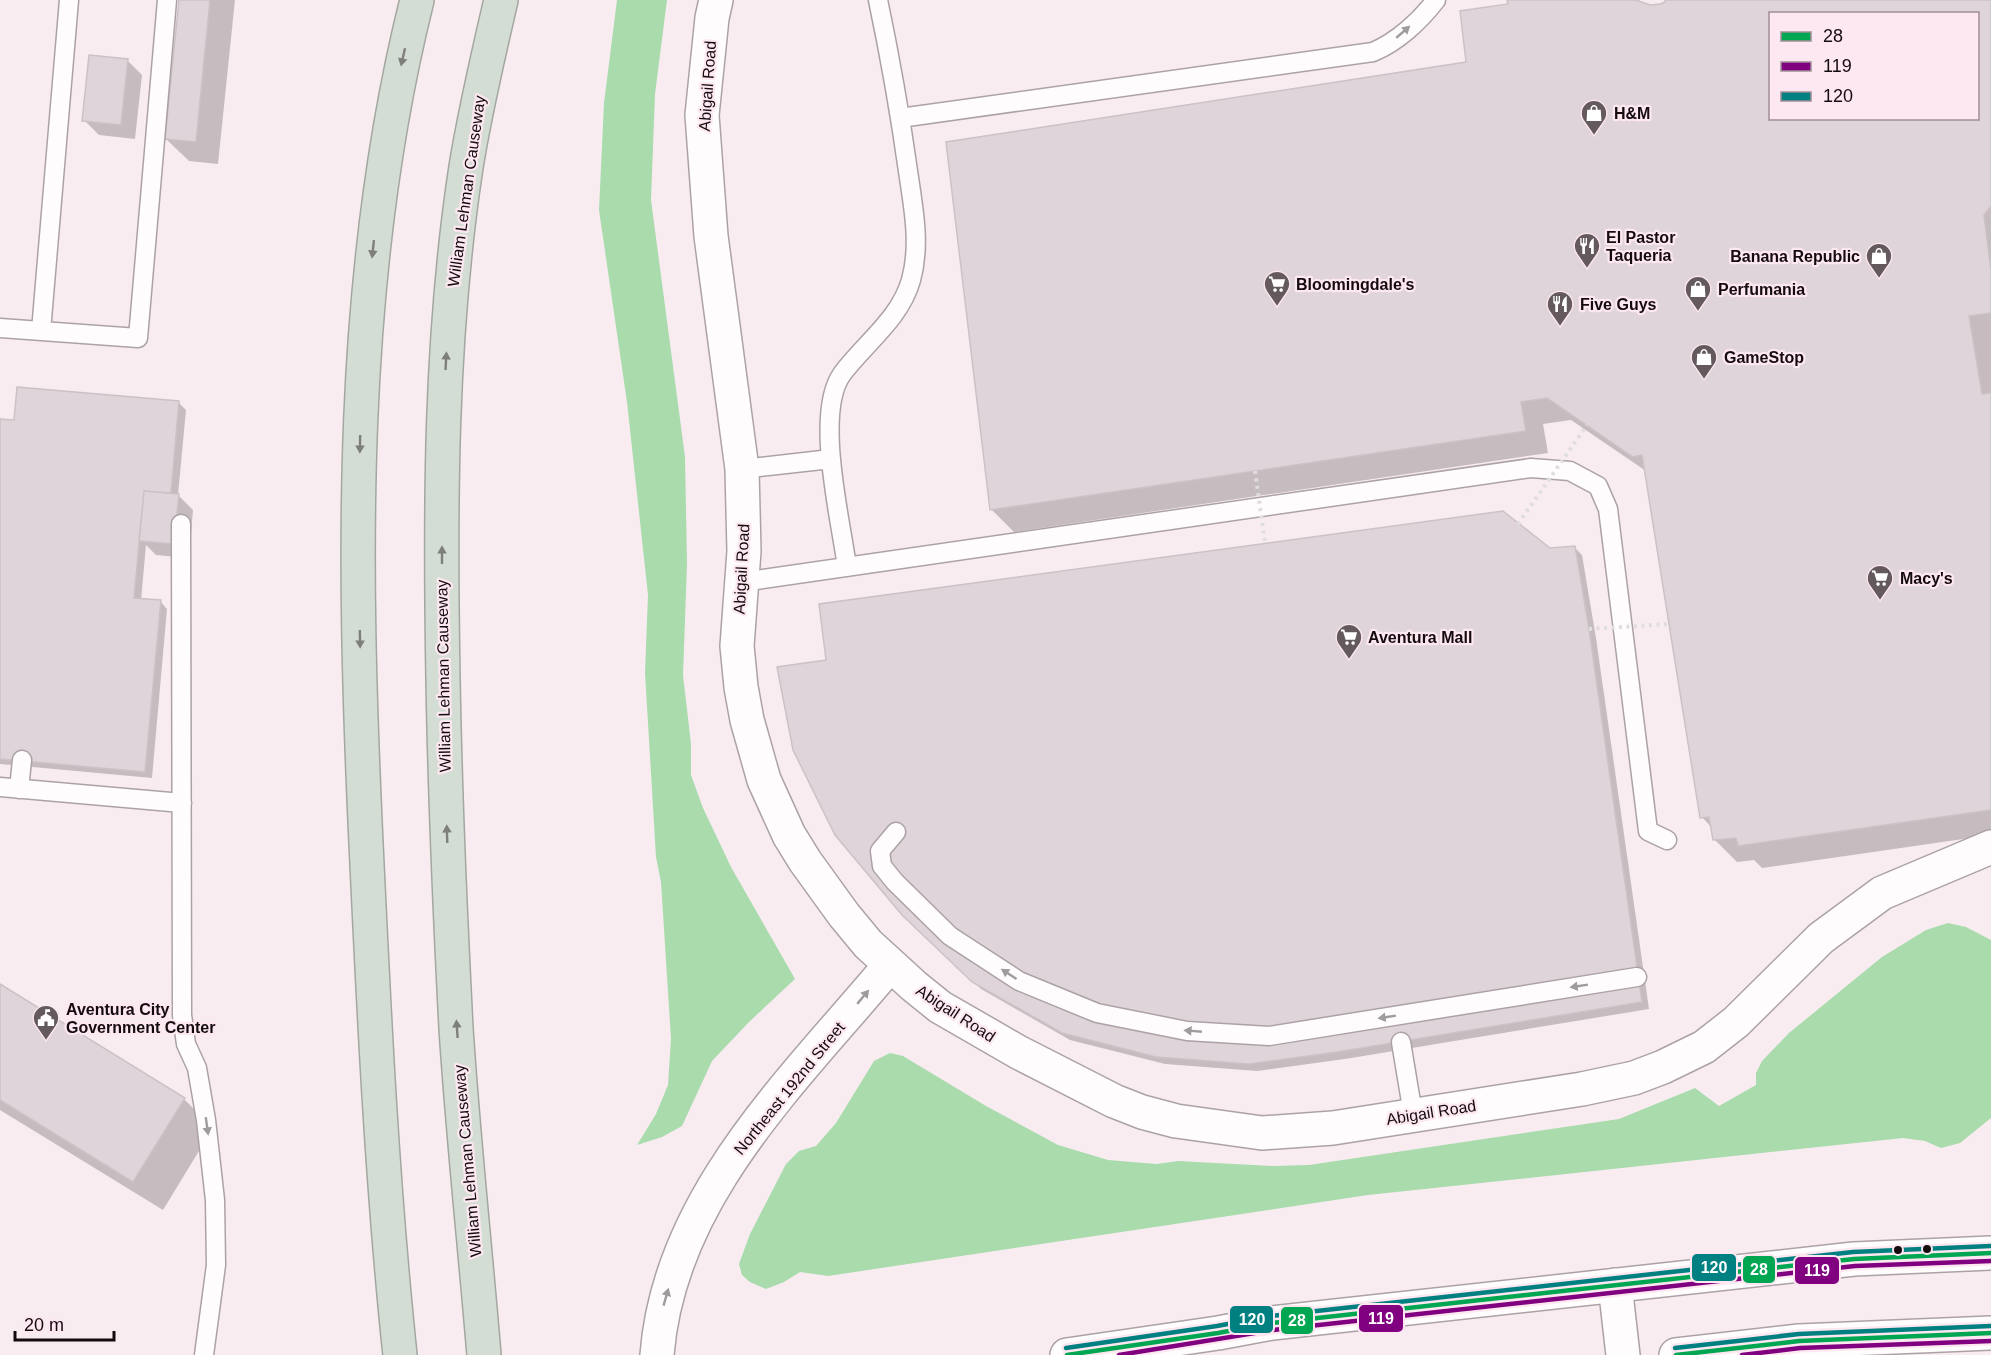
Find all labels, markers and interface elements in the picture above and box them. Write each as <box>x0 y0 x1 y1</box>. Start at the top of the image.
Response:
legend <box>1769 12 1979 120</box>
one-way arrow <box>1395 26 1411 39</box>
text: 28 <box>1823 26 1843 46</box>
street label: Abigail Road <box>696 40 719 132</box>
one-way arrow <box>398 48 408 66</box>
text: 119 <box>1823 56 1852 76</box>
text: 120 <box>1823 86 1853 106</box>
street label: William Lehman Causeway <box>445 94 488 288</box>
shop icon: H&M <box>1579 98 1609 136</box>
place label: H&M <box>1614 105 1650 122</box>
place label: El Pastor Taqueria <box>1606 229 1675 264</box>
restaurant icon: El Pastor Taqueria <box>1572 231 1602 269</box>
one-way arrow <box>368 240 378 259</box>
shop icon: Banana Republic <box>1864 241 1894 279</box>
place label: Banana Republic <box>1730 248 1860 265</box>
supermarket icon: Bloomingdale's <box>1262 269 1292 307</box>
shop icon: Perfumania <box>1683 274 1713 312</box>
place label: Bloomingdale's <box>1296 276 1415 293</box>
place label: Perfumania <box>1718 281 1805 298</box>
restaurant icon: Five Guys <box>1545 289 1575 327</box>
place label: Five Guys <box>1580 296 1657 313</box>
shop icon: GameStop <box>1689 342 1719 380</box>
place label: GameStop <box>1724 349 1804 366</box>
one-way arrow <box>442 351 451 370</box>
one-way arrow <box>355 434 364 453</box>
street label: Abigail Road <box>731 523 752 615</box>
one-way arrow <box>437 546 447 565</box>
supermarket icon: Macy's <box>1865 563 1895 601</box>
place label: Macy's <box>1900 570 1953 587</box>
street label: William Lehman Causeway <box>433 579 454 773</box>
supermarket icon: Aventura Mall <box>1334 622 1364 660</box>
one-way arrow <box>355 629 364 648</box>
place label: Aventura Mall <box>1368 629 1472 646</box>
one-way arrow <box>442 825 451 844</box>
one-way arrow <box>1001 968 1017 980</box>
street label: Abigail Road <box>913 982 998 1045</box>
one-way arrow <box>1570 982 1589 991</box>
one-way arrow <box>856 990 869 1005</box>
place label: Aventura City Government Center <box>66 1001 215 1036</box>
public building icon: Aventura City Government Center <box>31 1003 61 1041</box>
one-way arrow <box>1377 1012 1396 1021</box>
street label: Northeast 192nd Street <box>731 1018 848 1158</box>
one-way arrow <box>452 1020 461 1039</box>
one-way arrow <box>1184 1027 1203 1036</box>
street label: William Lehman Causeway <box>451 1064 484 1258</box>
street label: Abigail Road <box>1385 1097 1477 1128</box>
one-way arrow <box>202 1116 211 1135</box>
unlabelled marker <box>1921 1243 1933 1255</box>
unlabelled marker <box>1892 1244 1904 1256</box>
line badge: 120 <box>1691 1253 1737 1282</box>
line badge: 28 <box>1742 1255 1776 1284</box>
line badge: 119 <box>1794 1256 1840 1285</box>
text: 120 <box>1701 1259 1727 1276</box>
text: 28 <box>1750 1261 1768 1278</box>
text: 119 <box>1804 1262 1830 1279</box>
one-way arrow <box>662 1288 671 1306</box>
scale bar <box>15 1304 114 1342</box>
line badge: 119 <box>1358 1304 1404 1333</box>
line badge: 120 <box>1229 1305 1274 1334</box>
line badge: 28 <box>1280 1306 1314 1335</box>
text: 119 <box>1368 1310 1394 1327</box>
text: 120 <box>1239 1311 1265 1328</box>
text: 28 <box>1288 1312 1306 1329</box>
text: 20 m <box>24 1315 64 1335</box>

